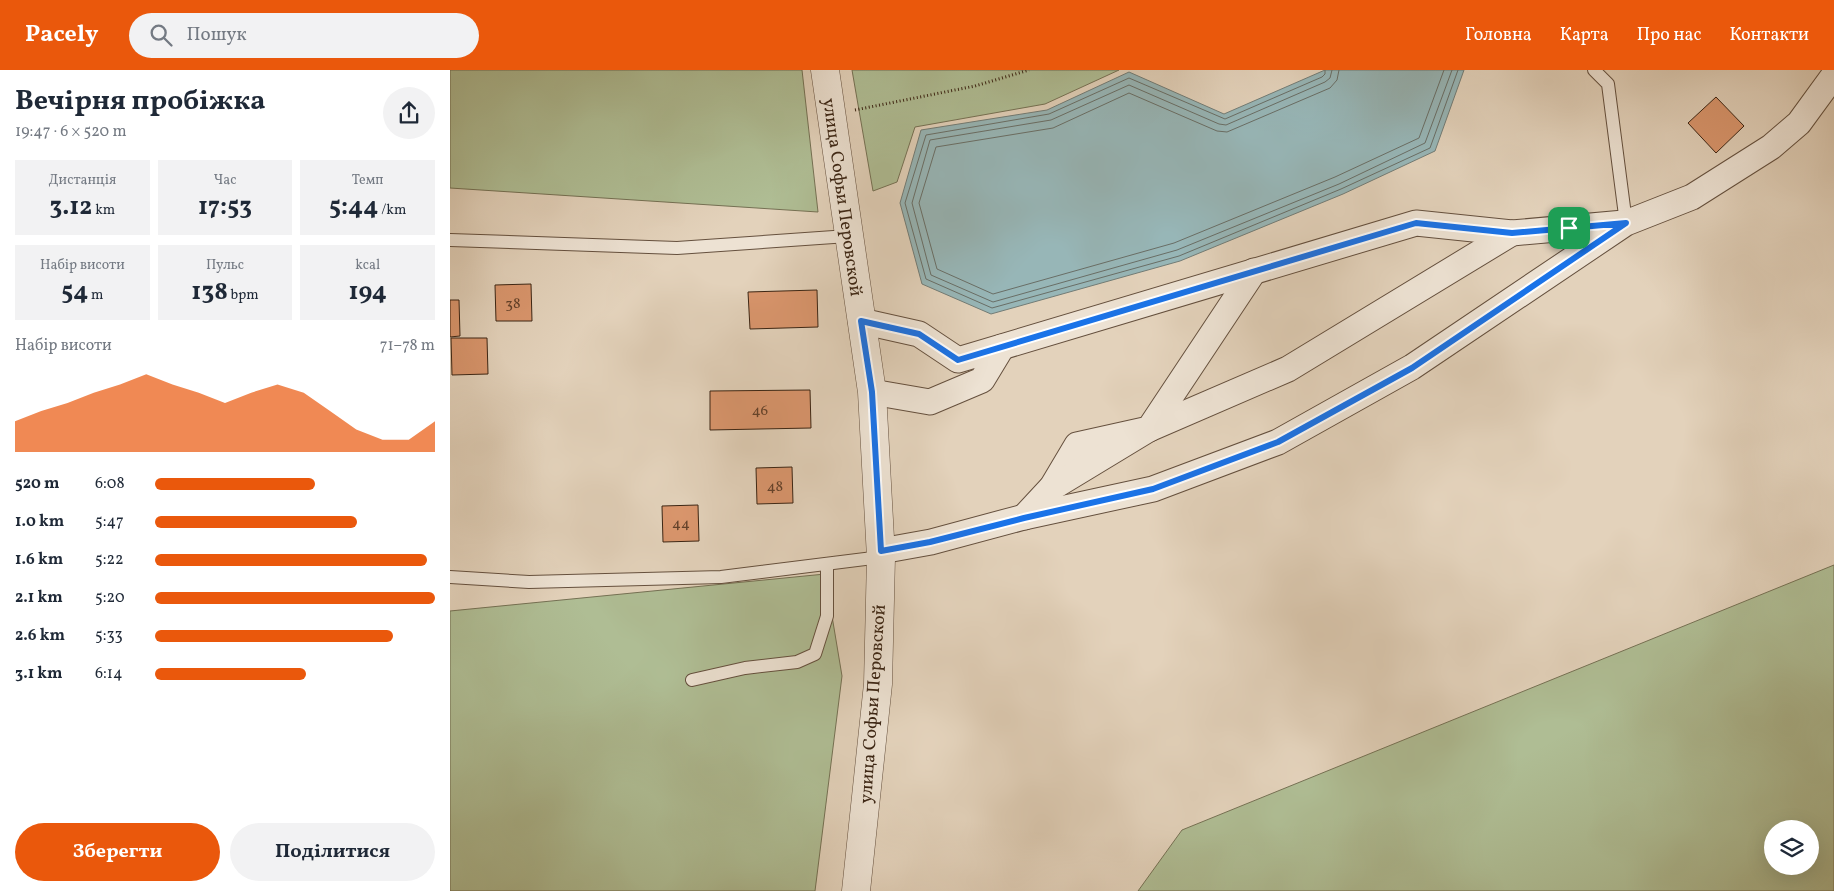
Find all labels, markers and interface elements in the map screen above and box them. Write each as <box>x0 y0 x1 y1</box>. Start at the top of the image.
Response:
search box <box>129 13 479 58</box>
text: Pacely <box>25 18 99 52</box>
icon: search <box>147 21 175 49</box>
text: Пошук <box>187 22 247 48</box>
text: Головна <box>1465 23 1532 48</box>
text: Карта <box>1560 23 1609 48</box>
text: Про нас <box>1637 23 1702 48</box>
text: Контакти <box>1730 23 1809 48</box>
text: Вечірня пробіжка <box>15 82 265 121</box>
button: share <box>383 87 435 139</box>
street label: улица Софьи Перовской <box>815 97 868 298</box>
text: 19:47 · 6 × 520 m <box>15 121 127 143</box>
text: Дистанція <box>48 171 116 190</box>
text: Час <box>213 171 237 190</box>
text: Темп <box>352 171 383 190</box>
text: 3.12 <box>49 190 92 225</box>
text: 17:53 <box>198 190 252 225</box>
text: 5:44 <box>329 190 378 225</box>
text: km <box>92 201 115 220</box>
text: /km <box>378 201 406 220</box>
pin <box>1548 207 1590 249</box>
icon: arrive <box>1555 214 1583 242</box>
text: Набір висоти <box>40 256 125 275</box>
text: Пульс <box>206 256 244 275</box>
text: kcal <box>355 256 380 275</box>
text: 54 <box>61 275 88 310</box>
text: 138 <box>191 275 228 310</box>
text: 194 <box>348 275 387 310</box>
text: m <box>88 286 104 305</box>
text: bpm <box>228 286 259 305</box>
house number: 38 <box>505 294 521 315</box>
text: Набір висоти <box>15 335 112 357</box>
text: 71–78 m <box>380 335 435 357</box>
house number: 46 <box>752 401 768 422</box>
text: 520 m <box>15 473 59 495</box>
text: 6:08 <box>95 473 125 495</box>
house number: 48 <box>767 477 783 498</box>
text: 1.0 km <box>15 511 64 533</box>
text: 5:47 <box>95 511 124 533</box>
house number: 44 <box>672 514 690 535</box>
text: 1.6 km <box>15 549 63 571</box>
text: 5:22 <box>95 549 124 571</box>
text: 2.1 km <box>15 587 63 609</box>
text: 5:20 <box>95 587 125 609</box>
street label: улица Софьи Перовской <box>854 604 893 805</box>
text: 2.6 km <box>15 625 65 647</box>
text: 5:33 <box>95 625 123 647</box>
text: 3.1 km <box>15 663 63 685</box>
text: 6:14 <box>95 663 123 685</box>
map controls <box>1764 820 1819 875</box>
button: layers <box>1764 820 1819 875</box>
button: Зберегти <box>15 823 220 881</box>
button: Поділитися <box>230 823 435 881</box>

